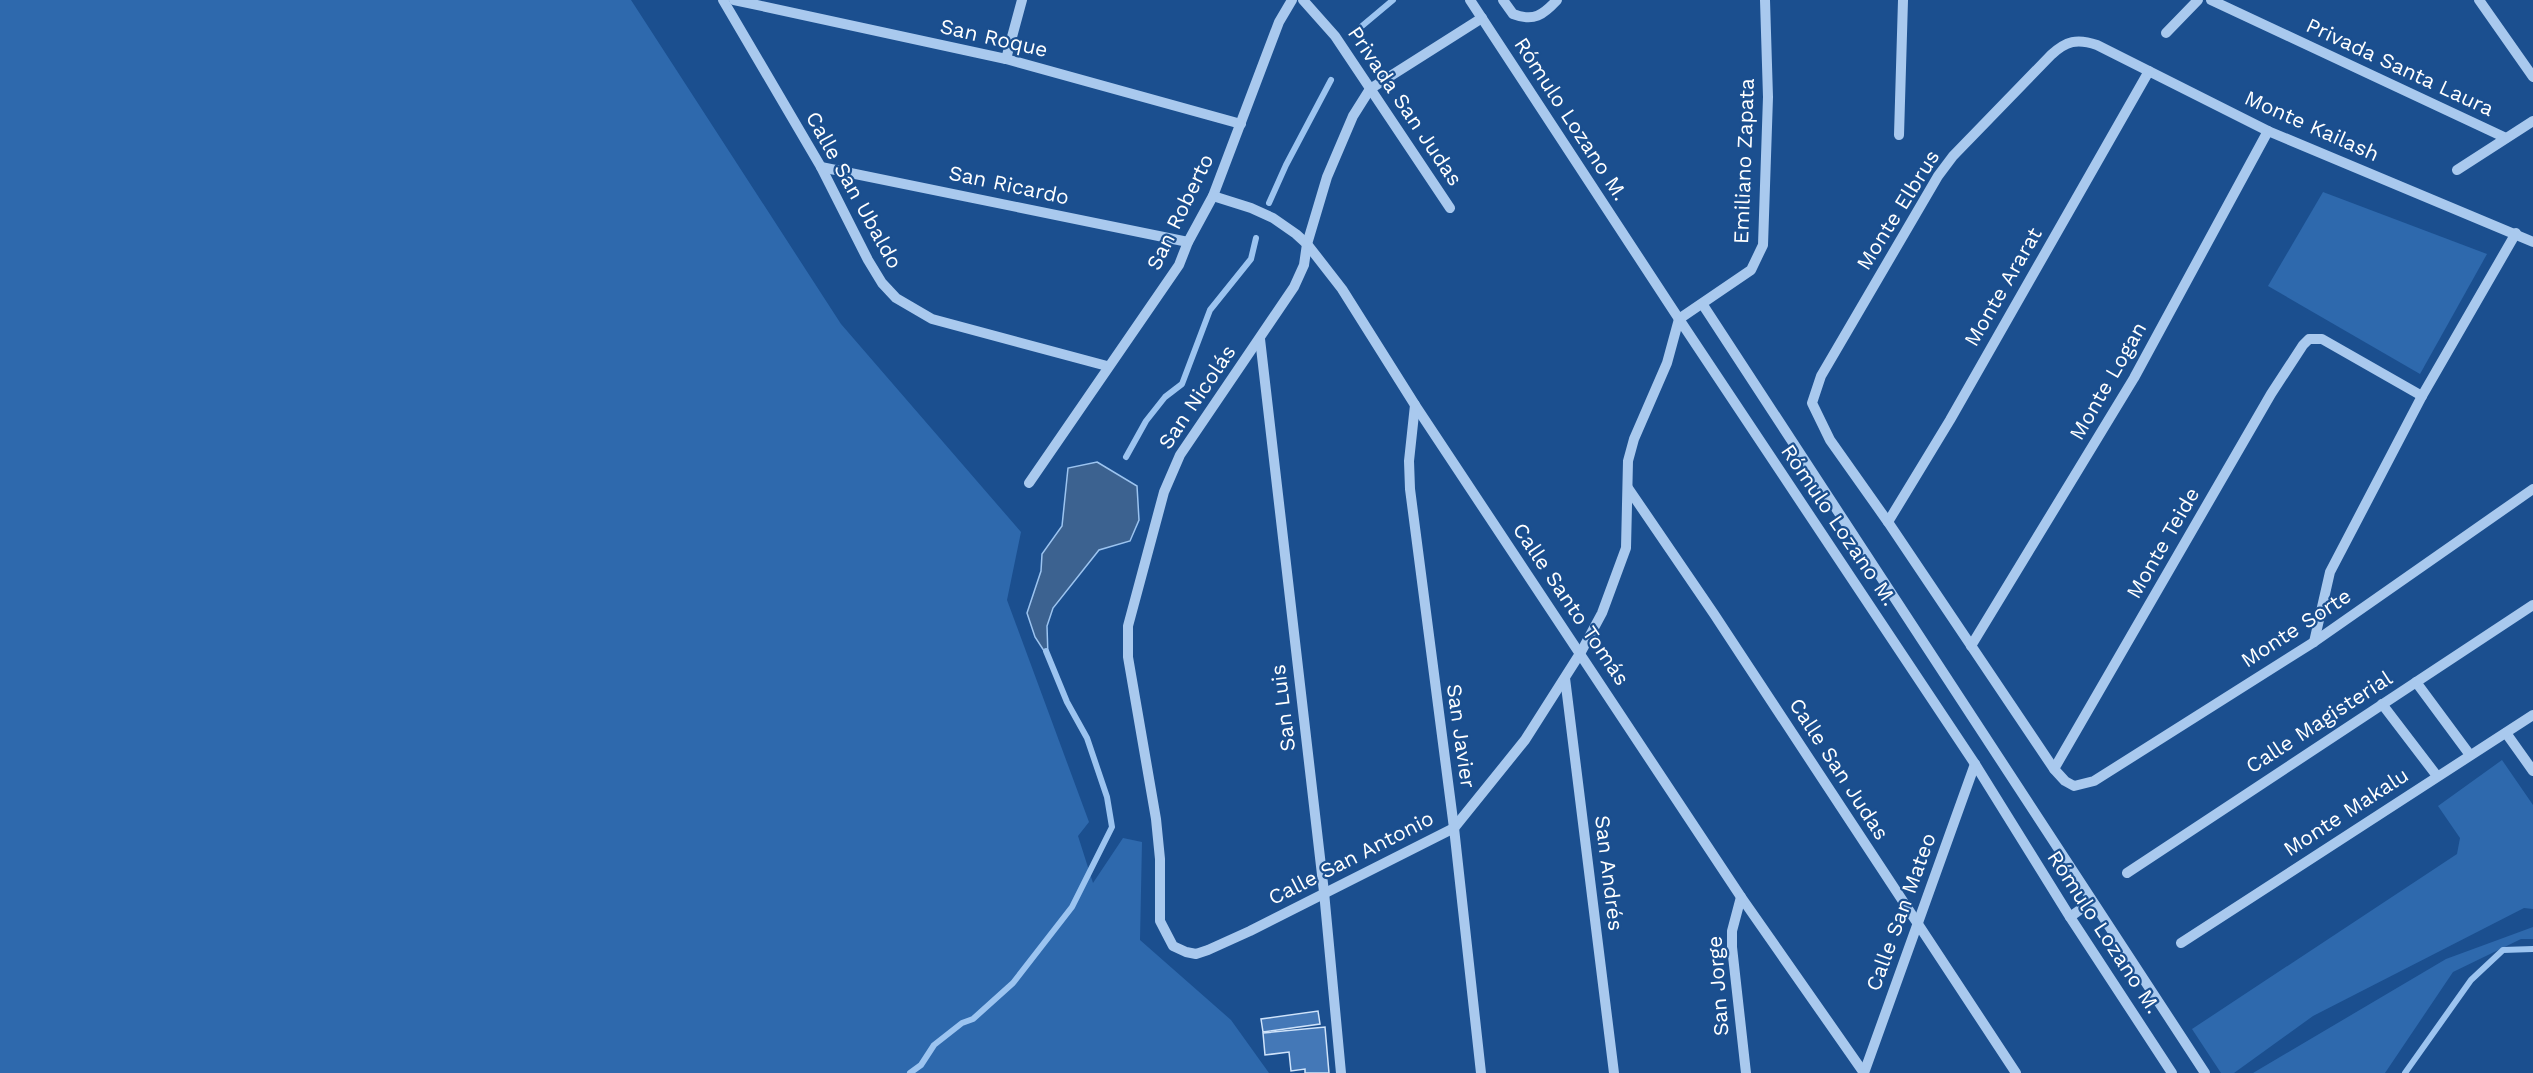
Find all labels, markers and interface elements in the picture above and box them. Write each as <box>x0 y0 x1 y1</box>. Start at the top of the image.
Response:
street label: Privada Santa Laura <box>2302 12 2498 121</box>
street label: San Roque <box>938 13 1050 62</box>
street label: Privada San Judas <box>1343 21 1468 190</box>
street label: Rómulo Lozano M. <box>1509 32 1633 205</box>
street label: Emiliano Zapata <box>1728 77 1759 244</box>
street label: Monte Kailash <box>2241 85 2383 166</box>
street label: Calle San Ubaldo <box>801 107 908 273</box>
street label: Monte Elbrus <box>1851 145 1944 274</box>
street label: San Roberto <box>1141 150 1218 274</box>
street label: San Ricardo <box>947 160 1072 209</box>
street label: Monte Ararat <box>1958 223 2047 351</box>
street label: Monte Logan <box>2064 317 2151 444</box>
street label: San Nicolás <box>1153 340 1241 453</box>
street label: Rómulo Lozano M. <box>1776 439 1903 610</box>
street label: Monte Teide <box>2121 483 2204 603</box>
street label: Calle Santo Tomás <box>1508 518 1635 690</box>
street label: Monte Sorte <box>2236 583 2355 672</box>
street label: San Luis <box>1265 663 1300 753</box>
street label: Calle Magisterial <box>2241 665 2397 778</box>
street label: San Javier <box>1442 682 1481 790</box>
street label: Calle San Judas <box>1784 693 1895 844</box>
street label: Monte Makalu <box>2279 762 2413 861</box>
street label: Calle San Antonio <box>1264 805 1438 910</box>
street label: San Andrés <box>1590 814 1629 932</box>
street label: Calle San Mateo <box>1860 829 1941 994</box>
street label: Rómulo Lozano M. <box>2042 845 2166 1018</box>
street label: San Jorge <box>1702 935 1733 1037</box>

